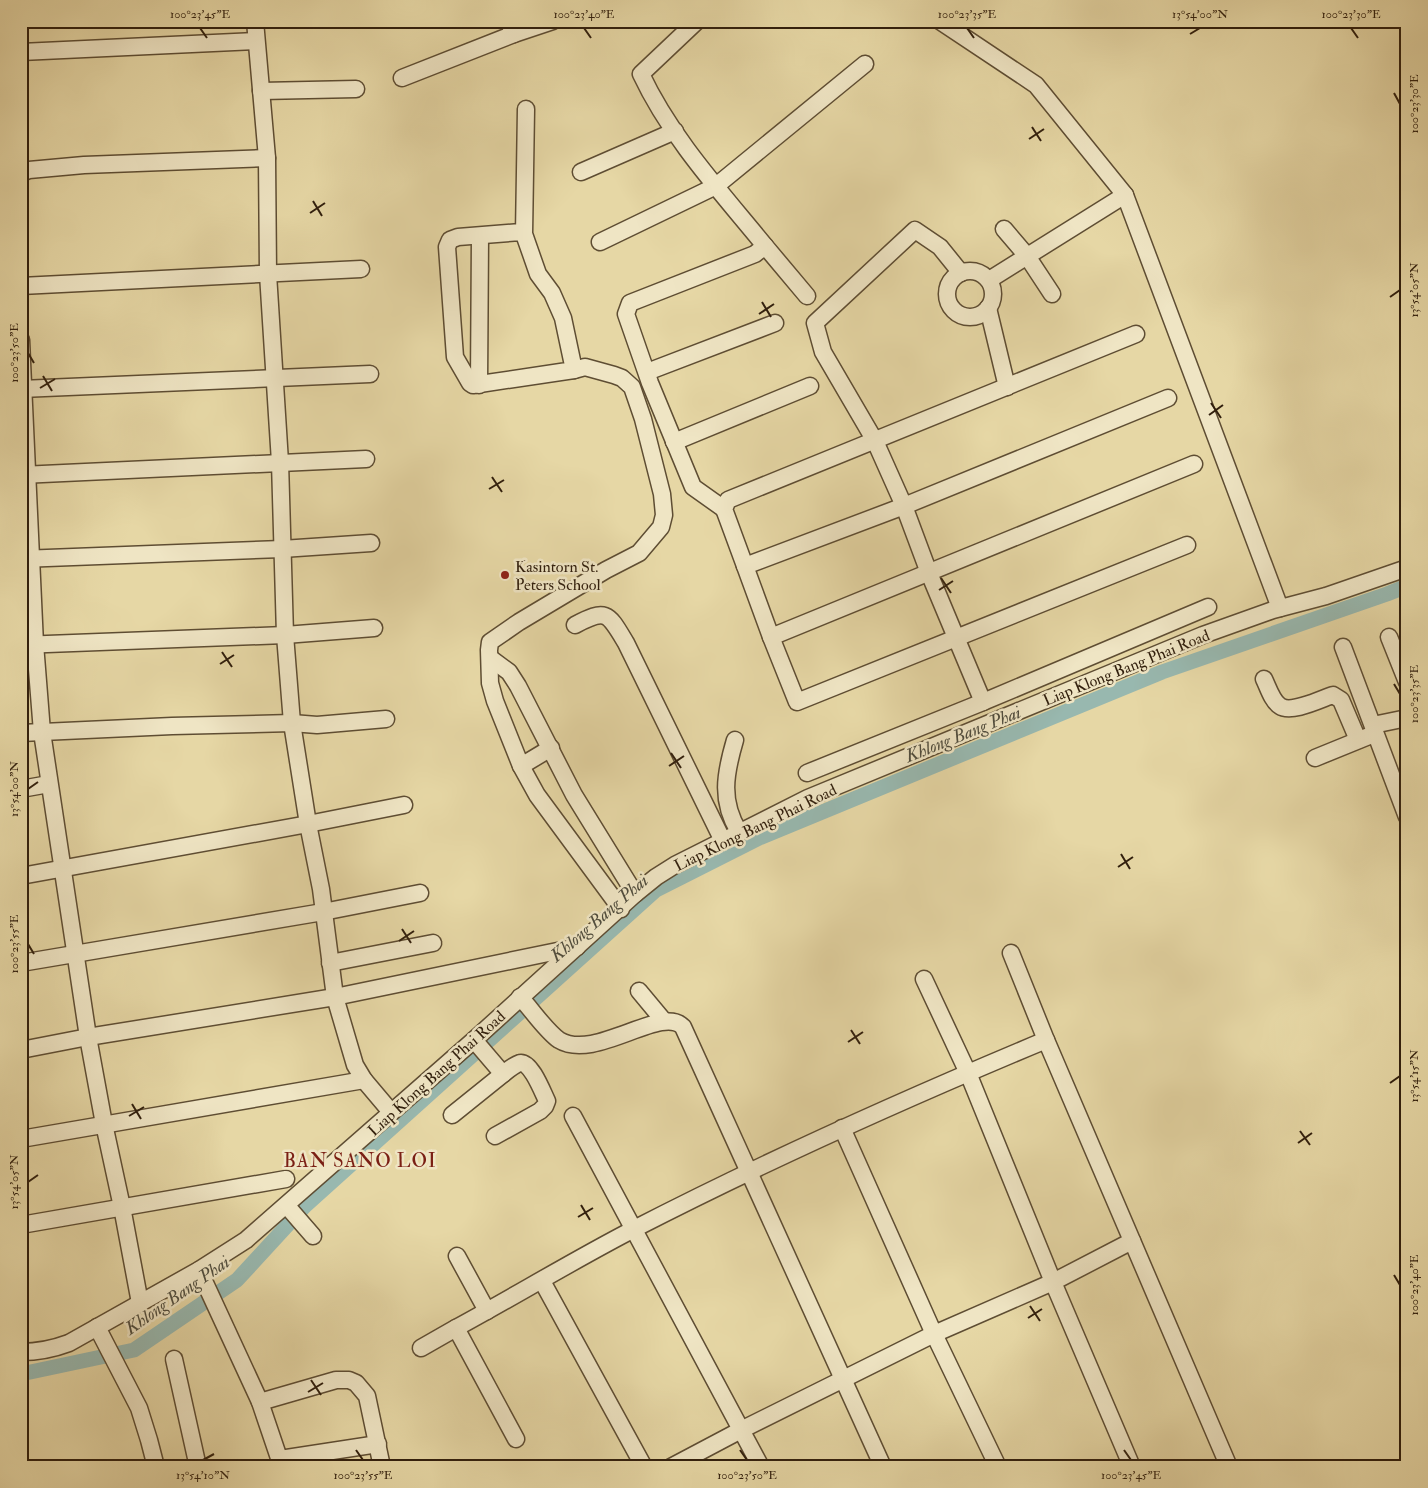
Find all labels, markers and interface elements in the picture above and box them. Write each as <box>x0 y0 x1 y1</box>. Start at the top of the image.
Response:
text: 100°23'45"E <box>170 7 230 22</box>
text: 100°23'40"E <box>553 7 615 22</box>
text: 100°23'35"E <box>938 7 996 22</box>
text: 13°54'00"N <box>1172 7 1228 22</box>
text: 100°23'30"E <box>1321 7 1381 22</box>
text: 100°23'30"E <box>1407 74 1422 134</box>
text: 13°54'05"N <box>1407 262 1422 318</box>
text: 100°23'50"E <box>7 323 22 383</box>
place label: Kasintorn St. Peters School <box>515 557 600 595</box>
marker: Kasintorn St. Peters School <box>499 569 511 581</box>
street label: Liap Klong Bang Phai Road <box>1040 625 1213 712</box>
text: 100°23'35"E <box>1407 665 1422 723</box>
water label: Khlong Bang Phai <box>901 701 1025 768</box>
text: 13°54'00"N <box>7 761 22 817</box>
street label: Liap Klong Bang Phai Road <box>671 780 840 877</box>
water label: Khlong Bang Phai <box>545 869 653 968</box>
text: 100°23'55"E <box>7 914 22 973</box>
street label: Liap Klong Bang Phai Road <box>364 1007 510 1142</box>
text: 13°54'15"N <box>1407 1049 1422 1103</box>
district label: BAN SANO LOI <box>283 1149 437 1173</box>
text: 13°54'05"N <box>7 1154 22 1210</box>
water label: Khlong Bang Phai <box>120 1251 234 1341</box>
text: 100°23'40"E <box>1407 1254 1422 1316</box>
text: 13°54'10"N <box>176 1468 230 1483</box>
text: 100°23'55"E <box>334 1468 393 1483</box>
text: 100°23'50"E <box>717 1468 777 1483</box>
text: 100°23'45"E <box>1101 1468 1161 1483</box>

